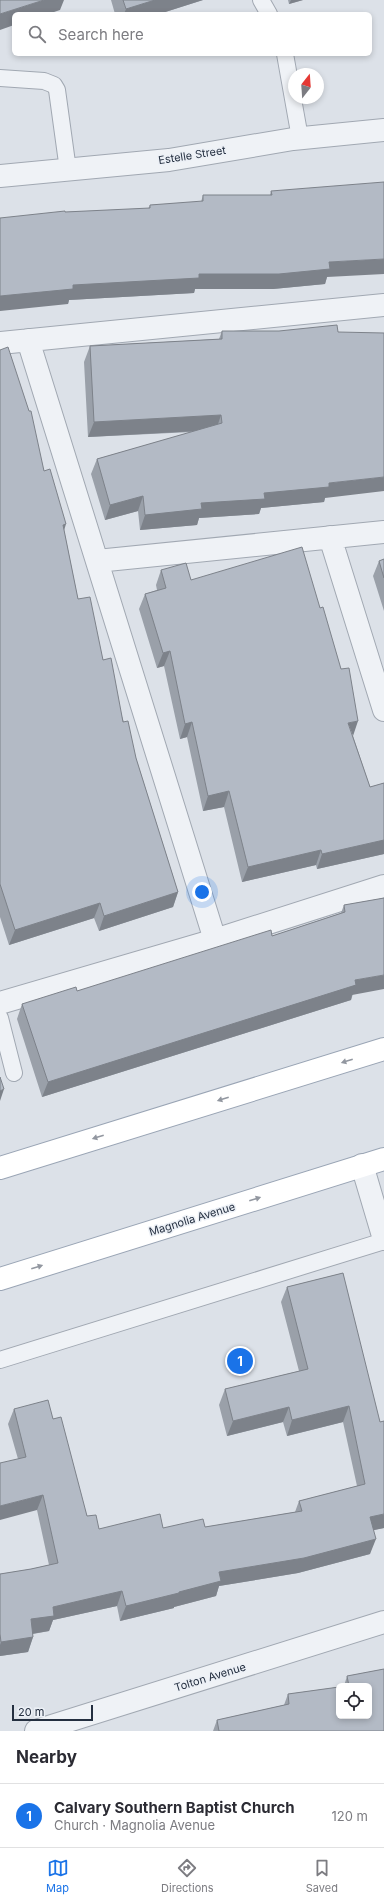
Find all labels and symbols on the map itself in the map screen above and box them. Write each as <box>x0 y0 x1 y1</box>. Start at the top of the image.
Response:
north arrow <box>288 68 324 104</box>
street label: Estelle Street <box>157 143 227 167</box>
your location <box>192 882 212 902</box>
one-way arrow <box>340 1058 352 1064</box>
one-way arrow <box>216 1096 228 1102</box>
one-way arrow <box>92 1134 104 1140</box>
one-way arrow <box>249 1196 261 1202</box>
street label: Magnolia Avenue <box>147 1199 237 1239</box>
one-way arrow <box>32 1264 44 1270</box>
pin: 1 <box>227 1346 253 1376</box>
street label: Tolton Avenue <box>173 1659 247 1695</box>
scale bar <box>12 1703 93 1722</box>

